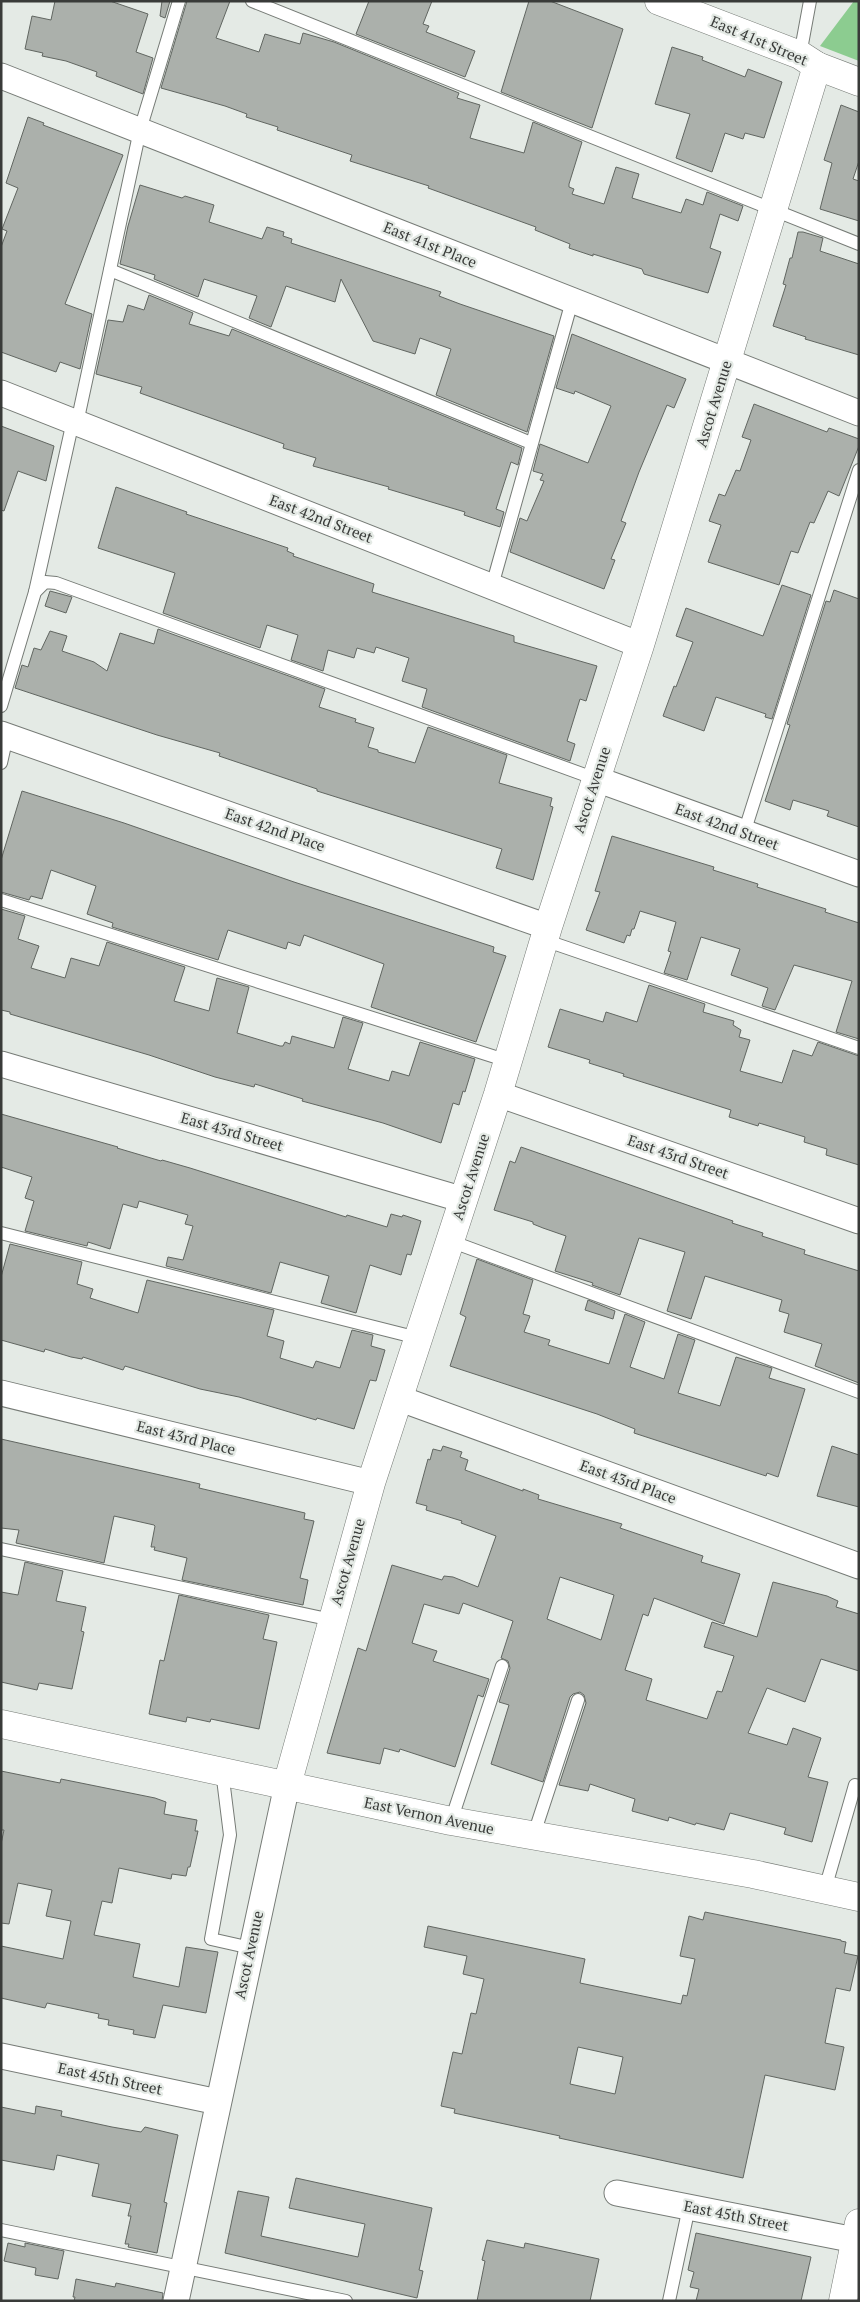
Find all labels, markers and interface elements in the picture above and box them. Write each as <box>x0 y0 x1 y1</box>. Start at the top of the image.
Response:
street label: East 41st Street <box>708 11 811 70</box>
street label: East 41st Place <box>381 216 480 272</box>
street label: Ascot Avenue <box>690 358 736 449</box>
street label: East 42nd Street <box>267 489 376 547</box>
street label: Ascot Avenue <box>568 744 614 835</box>
street label: East 42nd Street <box>673 798 782 854</box>
street label: East 42nd Place <box>223 803 328 855</box>
street label: East 43rd Street <box>179 1107 286 1155</box>
street label: East 43rd Street <box>625 1129 732 1183</box>
street label: Ascot Avenue <box>447 1131 493 1222</box>
street label: East 43rd Place <box>135 1415 238 1459</box>
street label: East 43rd Place <box>577 1454 679 1508</box>
street label: Ascot Avenue <box>325 1516 369 1608</box>
street label: East Vernon Avenue <box>362 1791 496 1839</box>
street label: Ascot Avenue <box>229 1909 267 2001</box>
street label: East 45th Street <box>56 2057 165 2099</box>
street label: East 45th Street <box>682 2195 791 2235</box>

